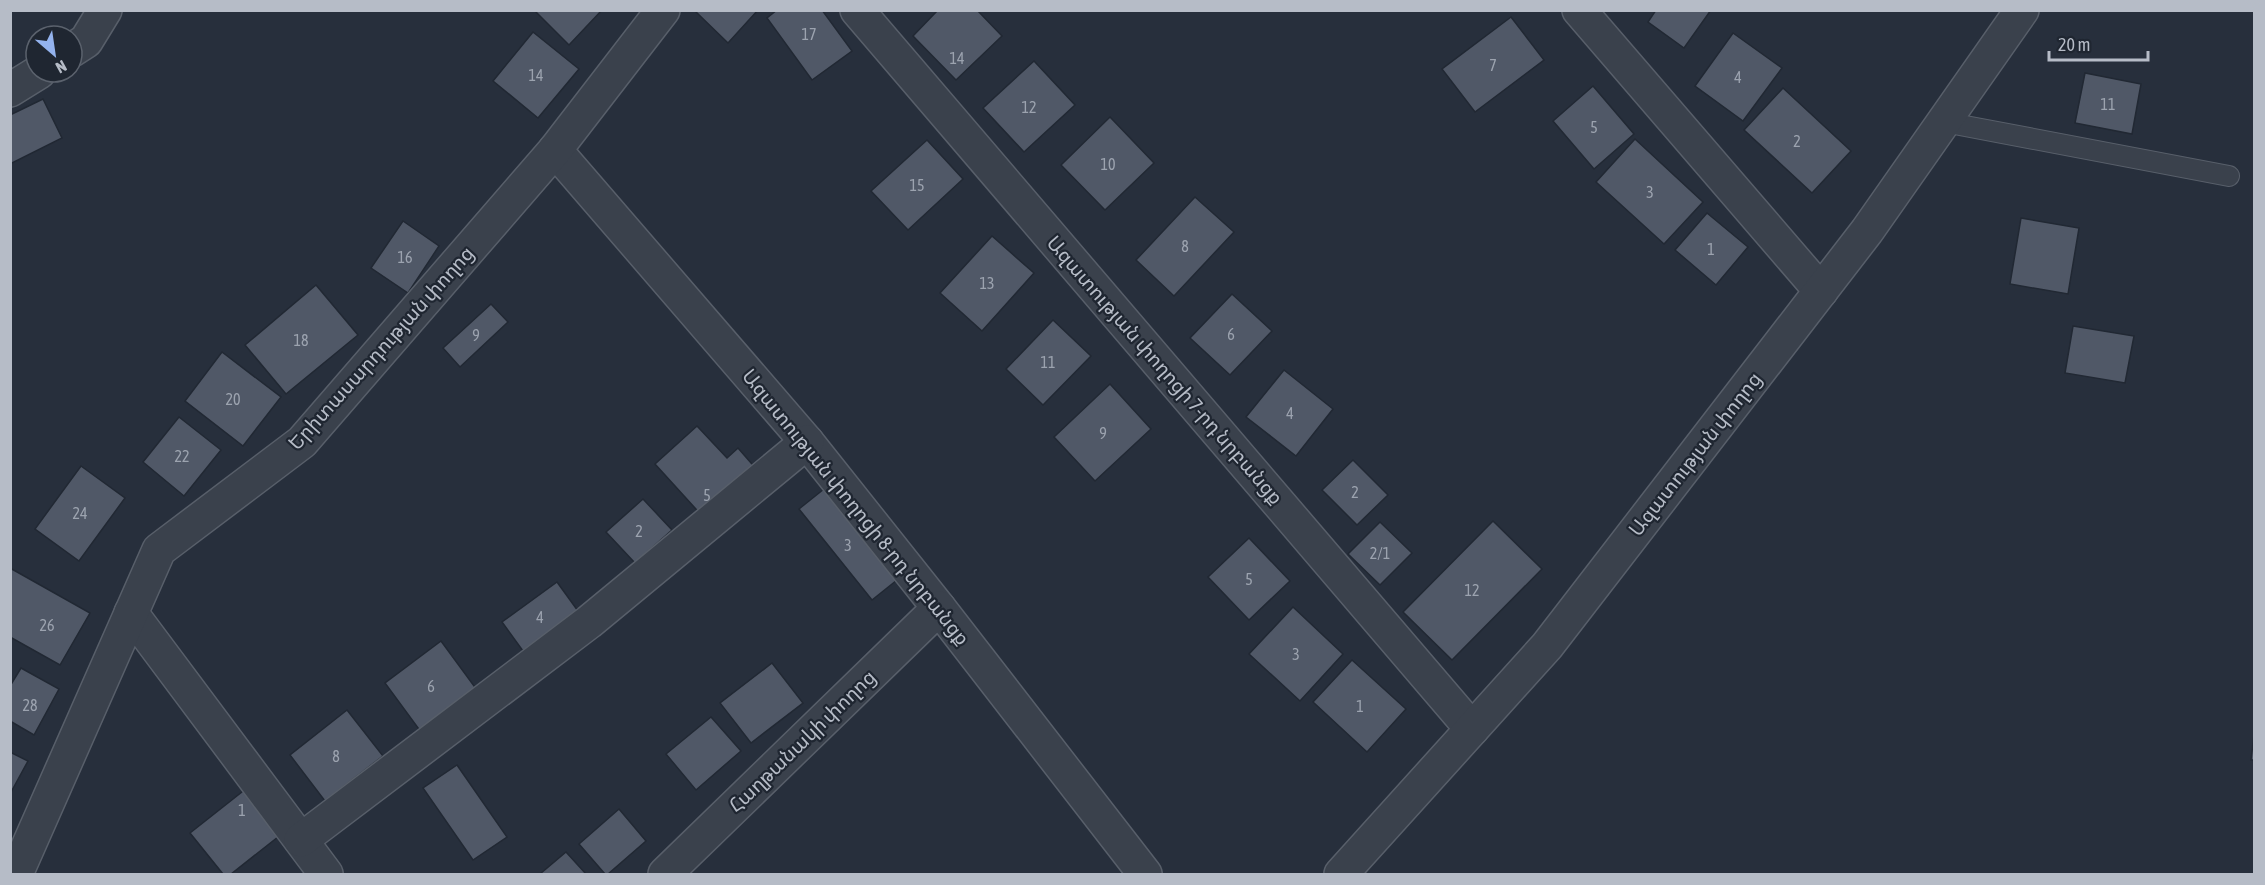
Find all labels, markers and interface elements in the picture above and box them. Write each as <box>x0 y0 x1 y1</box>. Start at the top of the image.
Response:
north arrow <box>24 24 84 84</box>
scale bar <box>2049 24 2148 62</box>
house number: 17 <box>801 25 817 43</box>
text: 20 m <box>2058 34 2090 55</box>
house number: 14 <box>949 49 965 67</box>
house number: 7 <box>1489 56 1497 74</box>
text: N <box>53 57 70 77</box>
house number: 14 <box>528 66 544 84</box>
house number: 4 <box>1734 68 1742 86</box>
house number: 11 <box>2100 95 2116 113</box>
house number: 12 <box>1021 98 1037 116</box>
house number: 5 <box>1590 118 1598 136</box>
house number: 2 <box>1793 132 1801 150</box>
house number: 10 <box>1100 155 1116 173</box>
house number: 15 <box>909 176 925 194</box>
house number: 3 <box>1646 183 1654 201</box>
street label: Ազատության փողոցի 7-րդ նրբանցք <box>1042 231 1288 509</box>
house number: 8 <box>1181 237 1189 255</box>
house number: 1 <box>1707 240 1715 258</box>
street label: Երիտասարդության փողոց <box>283 241 479 455</box>
house number: 16 <box>397 248 413 266</box>
house number: 13 <box>979 274 995 292</box>
house number: 6 <box>1227 325 1235 343</box>
house number: 9 <box>472 326 480 344</box>
house number: 18 <box>293 331 309 349</box>
house number: 11 <box>1040 353 1056 371</box>
street label: Ազատության փողոցի 8-րդ նրբանցք <box>737 364 975 650</box>
street label: Ազատության փողոց <box>1624 367 1766 541</box>
house number: 20 <box>225 390 241 408</box>
house number: 4 <box>1286 404 1294 422</box>
house number: 9 <box>1099 424 1107 442</box>
house number: 22 <box>174 447 190 465</box>
house number: 2 <box>1351 483 1359 501</box>
house number: 5 <box>703 486 711 504</box>
house number: 24 <box>72 504 88 522</box>
house number: 2 <box>635 522 643 540</box>
house number: 3 <box>844 536 852 554</box>
house number: 2/1 <box>1370 544 1390 562</box>
house number: 5 <box>1245 570 1253 588</box>
house number: 12 <box>1464 581 1480 599</box>
house number: 4 <box>536 608 544 626</box>
house number: 26 <box>39 616 55 634</box>
house number: 3 <box>1292 645 1300 663</box>
street label: Հաղթանակի փողոց <box>724 665 880 817</box>
house number: 6 <box>427 677 435 695</box>
house number: 28 <box>22 696 38 714</box>
house number: 1 <box>1356 697 1364 715</box>
house number: 8 <box>332 747 340 765</box>
house number: 1 <box>238 801 246 819</box>

